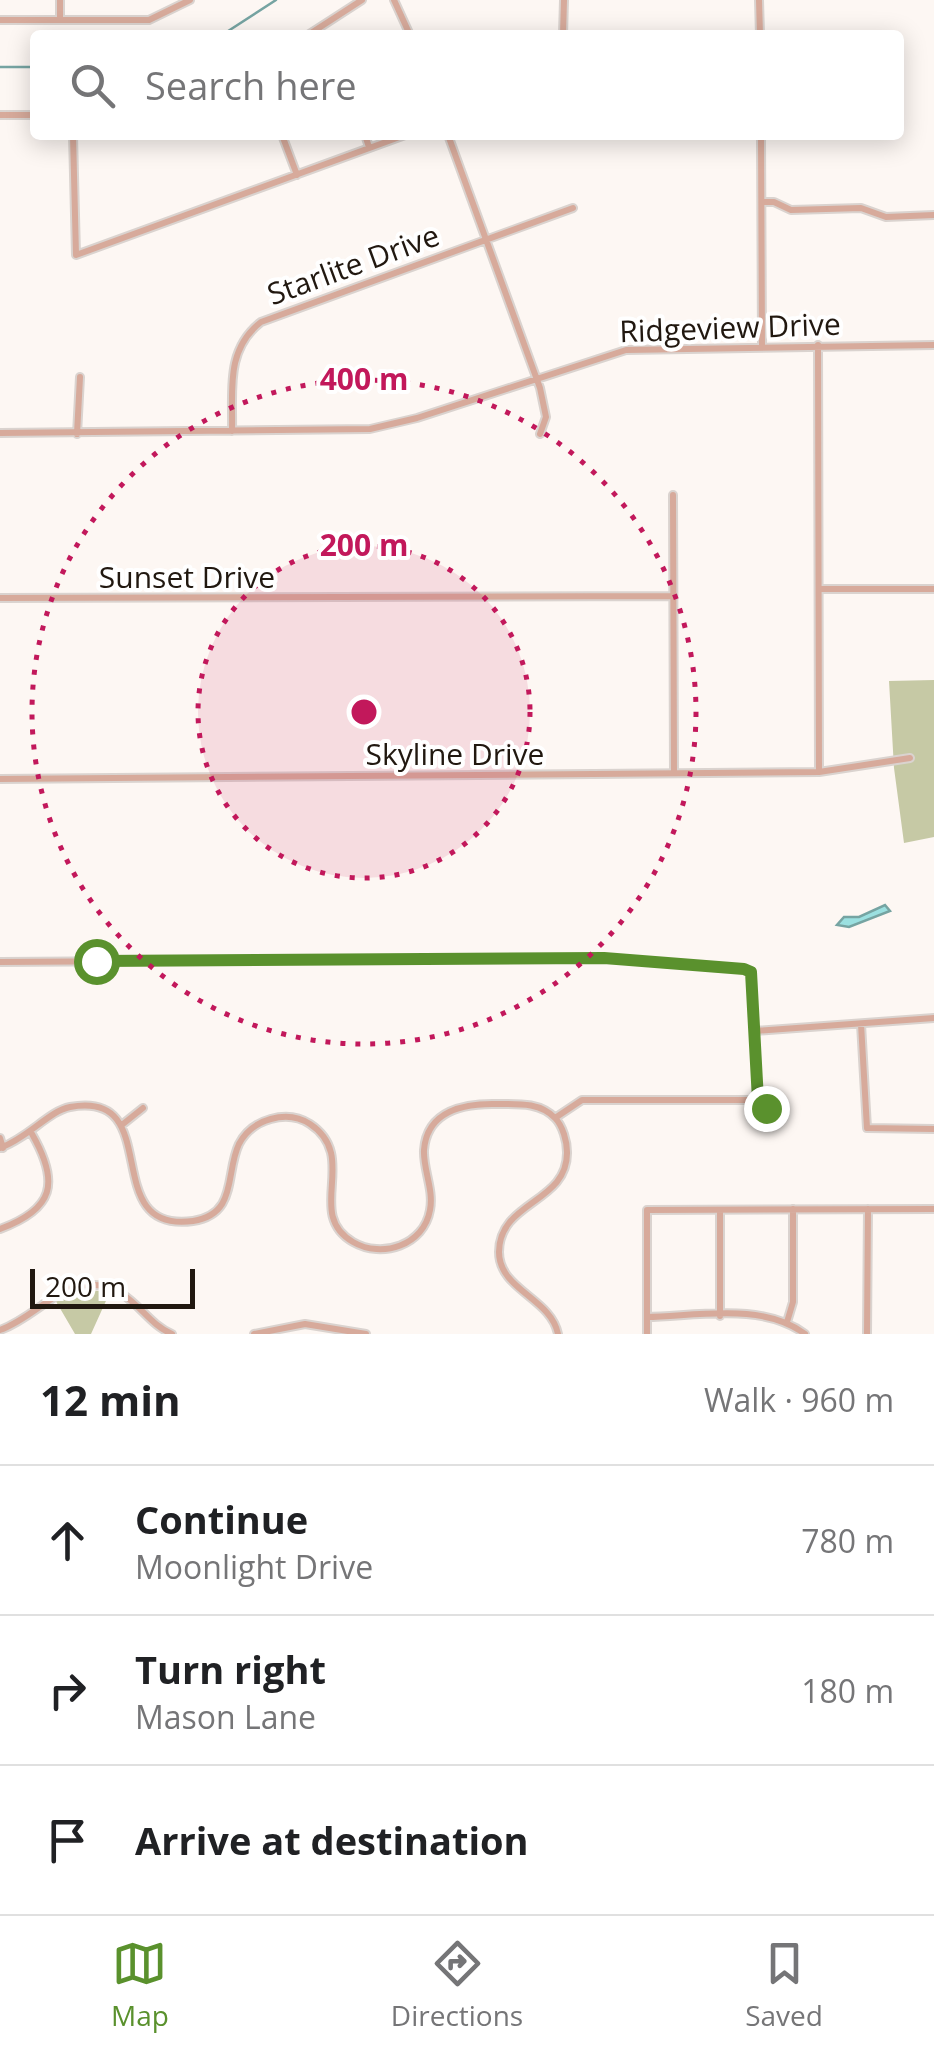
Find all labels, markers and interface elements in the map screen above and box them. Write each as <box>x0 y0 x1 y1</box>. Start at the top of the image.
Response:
search box <box>30 30 904 140</box>
icon: search <box>65 58 120 113</box>
text: Search here <box>145 59 357 111</box>
street label: Starlite Drive <box>261 214 445 314</box>
street label: Ridgeview Drive <box>619 303 841 351</box>
text: 400 m <box>320 358 408 399</box>
text: 200 m <box>320 524 408 565</box>
street label: Sunset Drive <box>99 556 275 597</box>
centre of rings <box>346 694 382 730</box>
street label: Skyline Drive <box>366 733 544 774</box>
route start <box>74 939 120 985</box>
route end <box>744 1086 790 1132</box>
scale bar <box>30 1264 195 1308</box>
text: 200 m <box>45 1267 126 1305</box>
text: 12 min <box>40 1371 181 1428</box>
text: Walk · 960 m <box>704 1378 894 1421</box>
text: Continue <box>135 1493 308 1545</box>
icon: ahead <box>40 1513 95 1568</box>
text: 780 m <box>801 1519 894 1562</box>
text: Moonlight Drive <box>135 1545 373 1588</box>
text: Turn right <box>135 1643 326 1695</box>
icon: right <box>40 1663 95 1718</box>
text: 180 m <box>801 1669 894 1712</box>
text: Mason Lane <box>135 1695 316 1738</box>
icon: arrive <box>40 1813 95 1868</box>
text: Arrive at destination <box>135 1814 529 1866</box>
tab: Map <box>111 1936 169 2034</box>
tab: Directions <box>391 1936 523 2034</box>
tab: Saved <box>745 1936 823 2034</box>

